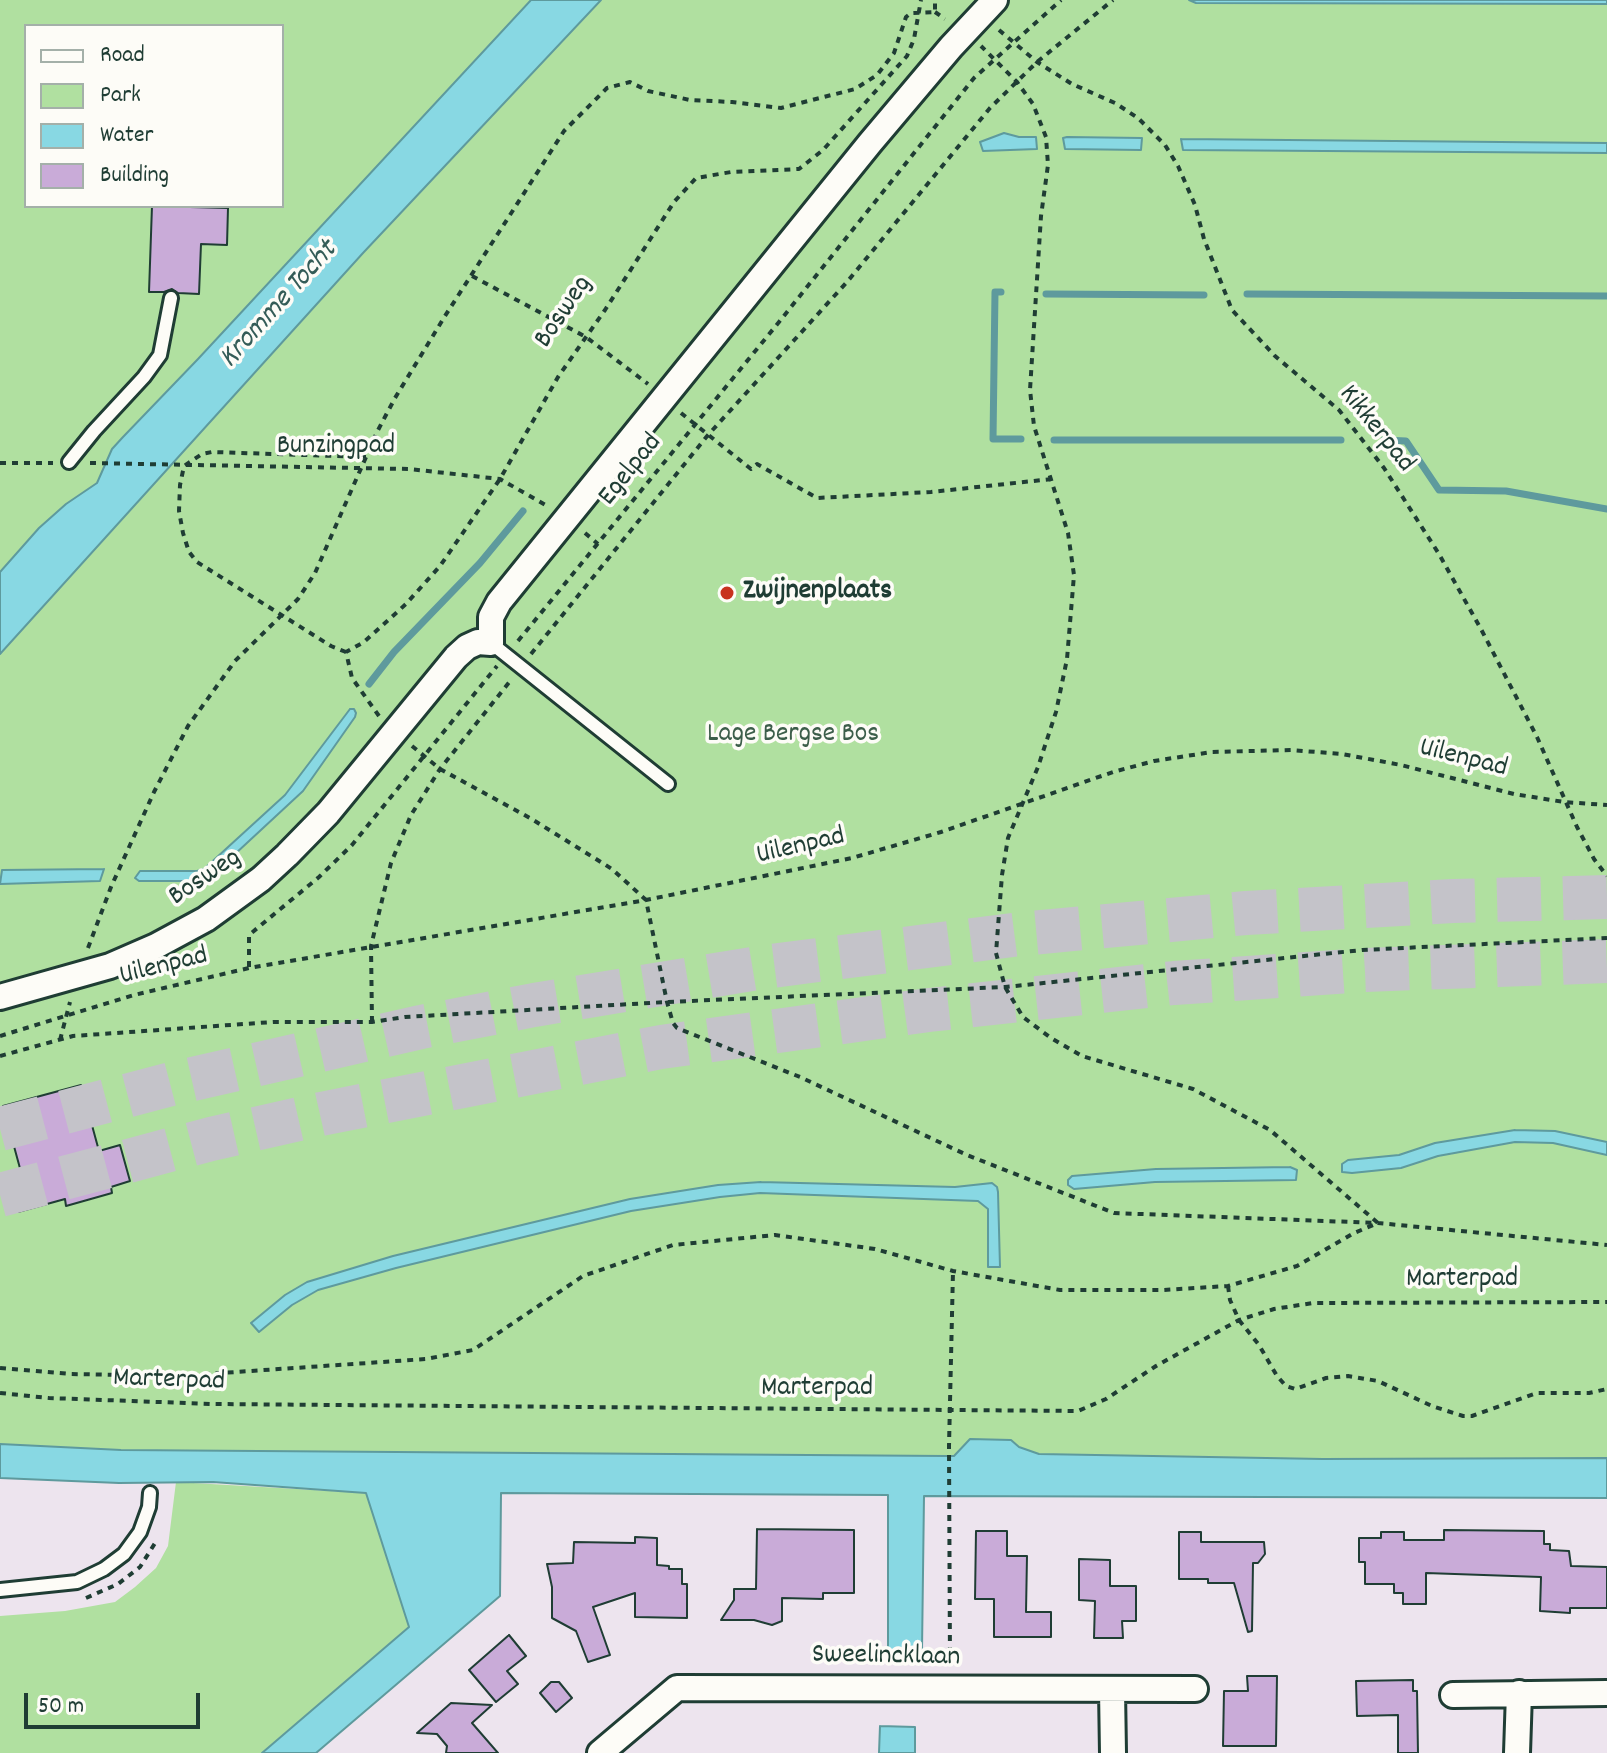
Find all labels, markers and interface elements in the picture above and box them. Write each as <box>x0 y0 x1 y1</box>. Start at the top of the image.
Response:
legend <box>24 24 284 208</box>
text: Road <box>100 39 145 73</box>
text: Park <box>100 79 141 113</box>
text: Water <box>100 119 153 153</box>
text: Building <box>100 159 169 193</box>
water label: Kromme Tocht <box>213 235 347 377</box>
street label: Bosweg <box>529 270 601 356</box>
street label: Kikkerpad <box>1330 379 1420 481</box>
street label: Egelpad <box>593 428 671 514</box>
street label: Bunzingpad <box>277 431 395 465</box>
place label: Zwijnenplaats <box>743 576 892 610</box>
marker: Zwijnenplaats <box>718 584 736 602</box>
park label: Lage Bergse Bos <box>707 719 879 753</box>
street label: Uilenpad <box>1415 733 1511 787</box>
street label: Uilenpad <box>754 822 848 874</box>
street label: Bosweg <box>163 843 249 915</box>
street label: Uilenpad <box>116 941 212 995</box>
street label: Marterpad <box>1406 1264 1518 1298</box>
street label: Marterpad <box>112 1363 226 1401</box>
street label: Marterpad <box>761 1373 873 1407</box>
street label: Sweelincklaan <box>812 1640 960 1676</box>
scale bar <box>28 1677 204 1727</box>
text: 50 m <box>38 1690 84 1724</box>

